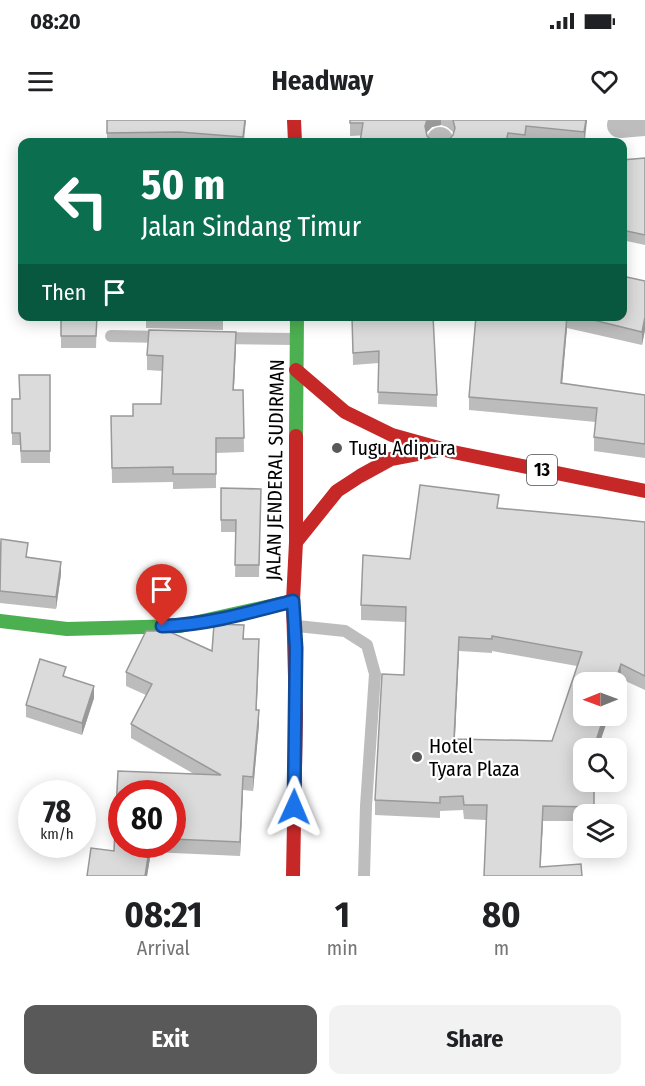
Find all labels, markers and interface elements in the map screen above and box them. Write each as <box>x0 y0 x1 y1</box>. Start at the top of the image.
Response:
text: 08:20 <box>30 8 81 35</box>
icon: menu <box>24 65 57 98</box>
text: Headway <box>272 65 373 97</box>
icon: heart <box>588 65 621 98</box>
text: 50 m <box>141 160 225 210</box>
icon: left <box>42 162 120 240</box>
text: Jalan Sindang Timur <box>141 211 361 243</box>
icon: arrive <box>98 276 131 309</box>
text: Then <box>42 279 86 306</box>
street label: JALAN JENDERAL SUDIRMAN <box>261 359 289 581</box>
place label: Tugu Adipura <box>349 436 456 460</box>
marker: Tugu Adipura <box>330 441 344 455</box>
road number: 13 <box>527 455 557 485</box>
pin <box>136 564 187 626</box>
icon: arrive <box>145 573 178 606</box>
north arrow <box>573 672 627 726</box>
map controls <box>573 672 627 858</box>
place label: Hotel Tyara Plaza <box>429 734 519 781</box>
button: search <box>573 738 627 792</box>
marker: Hotel Tyara Plaza <box>410 750 424 764</box>
position arrow <box>262 775 326 839</box>
speed limit sign: 80 <box>108 780 186 858</box>
text: 78 <box>43 794 71 830</box>
button: layers <box>573 804 627 858</box>
text: km/h <box>40 825 74 843</box>
text: 08:21 <box>124 893 202 937</box>
text: 1 <box>335 893 350 937</box>
text: 80 <box>482 893 521 937</box>
text: Arrival <box>137 936 190 960</box>
text: min <box>327 936 358 960</box>
text: m <box>494 936 509 960</box>
button: Exit <box>24 1005 317 1074</box>
button: Share <box>329 1005 621 1074</box>

